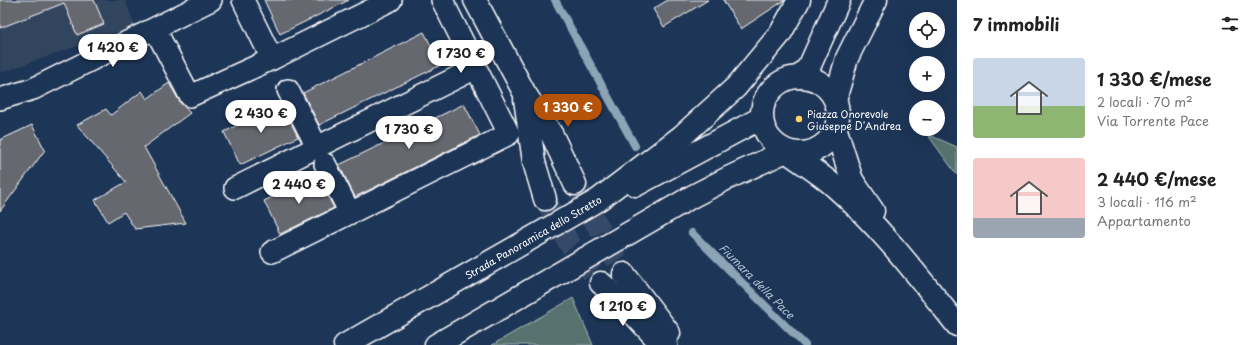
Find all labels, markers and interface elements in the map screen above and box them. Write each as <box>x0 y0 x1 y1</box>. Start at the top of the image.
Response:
text: 7 immobili <box>973 11 1059 37</box>
map controls <box>909 12 945 136</box>
button: locate <box>909 12 945 48</box>
icon: filters <box>1219 13 1241 35</box>
pin: 1 420 € <box>76 34 150 68</box>
text: 1 420 € <box>87 37 139 56</box>
pin: 1 730 € <box>424 40 498 74</box>
text: 1 730 € <box>437 43 485 62</box>
button: + <box>909 56 945 92</box>
text: 1 330 €/mese <box>1097 66 1211 92</box>
icon: home <box>1005 74 1053 122</box>
text: 2 locali · 70 m² <box>1097 92 1193 111</box>
pin: 1 330 € <box>531 94 605 128</box>
text: 1 330 € <box>543 97 593 116</box>
pin: 2 430 € <box>224 100 298 134</box>
button: − <box>909 100 945 136</box>
text: 2 430 € <box>234 103 288 122</box>
place label: Piazza Onorevole Giuseppe D'Andrea <box>807 106 902 133</box>
text: Via Torrente Pace <box>1097 111 1209 130</box>
marker: Piazza Onorevole Giuseppe D'Andrea <box>794 114 804 124</box>
pin: 1 730 € <box>372 116 446 150</box>
text: 1 730 € <box>385 119 433 138</box>
text: 2 440 €/mese <box>1097 166 1216 192</box>
pin: 2 440 € <box>262 171 336 205</box>
text: 2 440 € <box>272 174 326 193</box>
icon: home <box>1005 174 1053 222</box>
street label: Strada Panoramica dello Stretto <box>462 191 604 282</box>
text: 3 locali · 116 m² <box>1097 192 1197 211</box>
text: Appartamento <box>1097 211 1191 230</box>
water label: Fiumara della Pace <box>716 240 799 323</box>
pin: 1 210 € <box>586 293 660 327</box>
text: 1 210 € <box>599 296 647 315</box>

